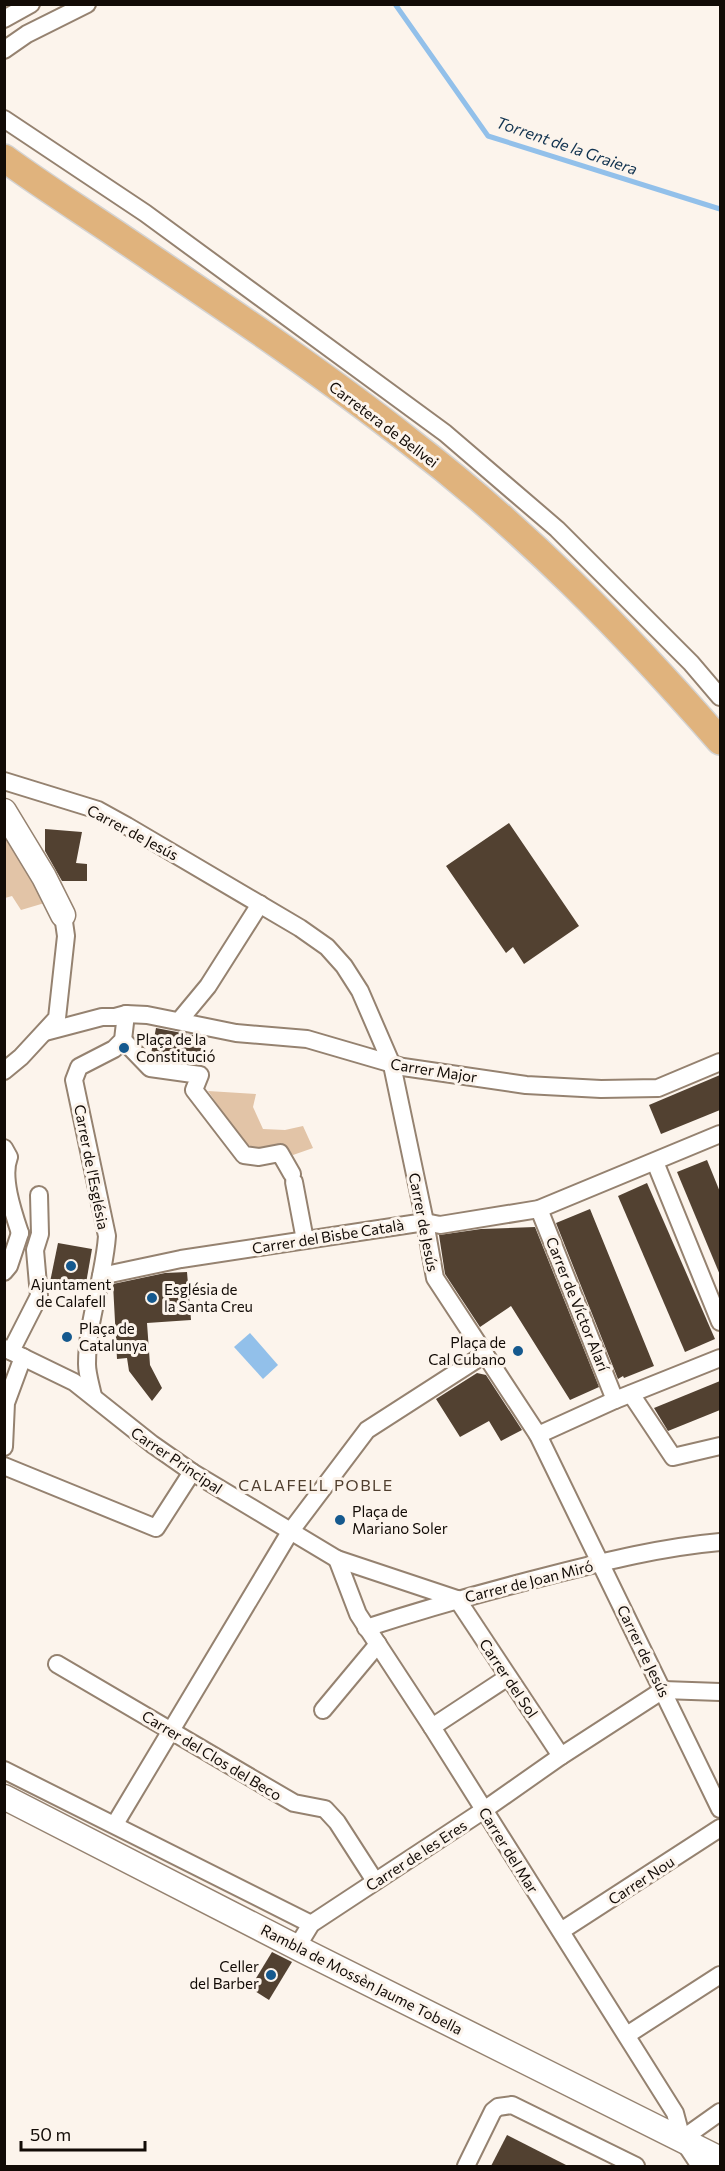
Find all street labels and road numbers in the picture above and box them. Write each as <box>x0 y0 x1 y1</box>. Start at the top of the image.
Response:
street label: Carretera de Bellvei <box>326 377 442 471</box>
street label: Carrer de Jesús <box>84 800 182 864</box>
street label: Carrer Major <box>389 1054 479 1086</box>
street label: Carrer de l'Església <box>71 1103 113 1231</box>
street label: Carrer de Jesús <box>406 1171 442 1273</box>
street label: Carrer del Bisbe Català <box>251 1215 405 1257</box>
street label: Carrer de Víctor Alarí <box>543 1234 614 1375</box>
street label: Carrer Principal <box>128 1423 226 1497</box>
street label: Carrer de Joan Miró <box>463 1556 595 1606</box>
street label: Carrer de Jesús <box>614 1602 674 1700</box>
street label: Carrer del Sol <box>476 1635 542 1721</box>
street label: Carrer del Clos del Beco <box>139 1706 285 1804</box>
street label: Carrer del Mar <box>475 1804 543 1896</box>
street label: Carrer de les Eres <box>362 1816 470 1894</box>
street label: Carrer Nou <box>605 1852 677 1908</box>
street label: Rambla de Mossèn Jaume Tobella <box>258 1920 466 2038</box>

